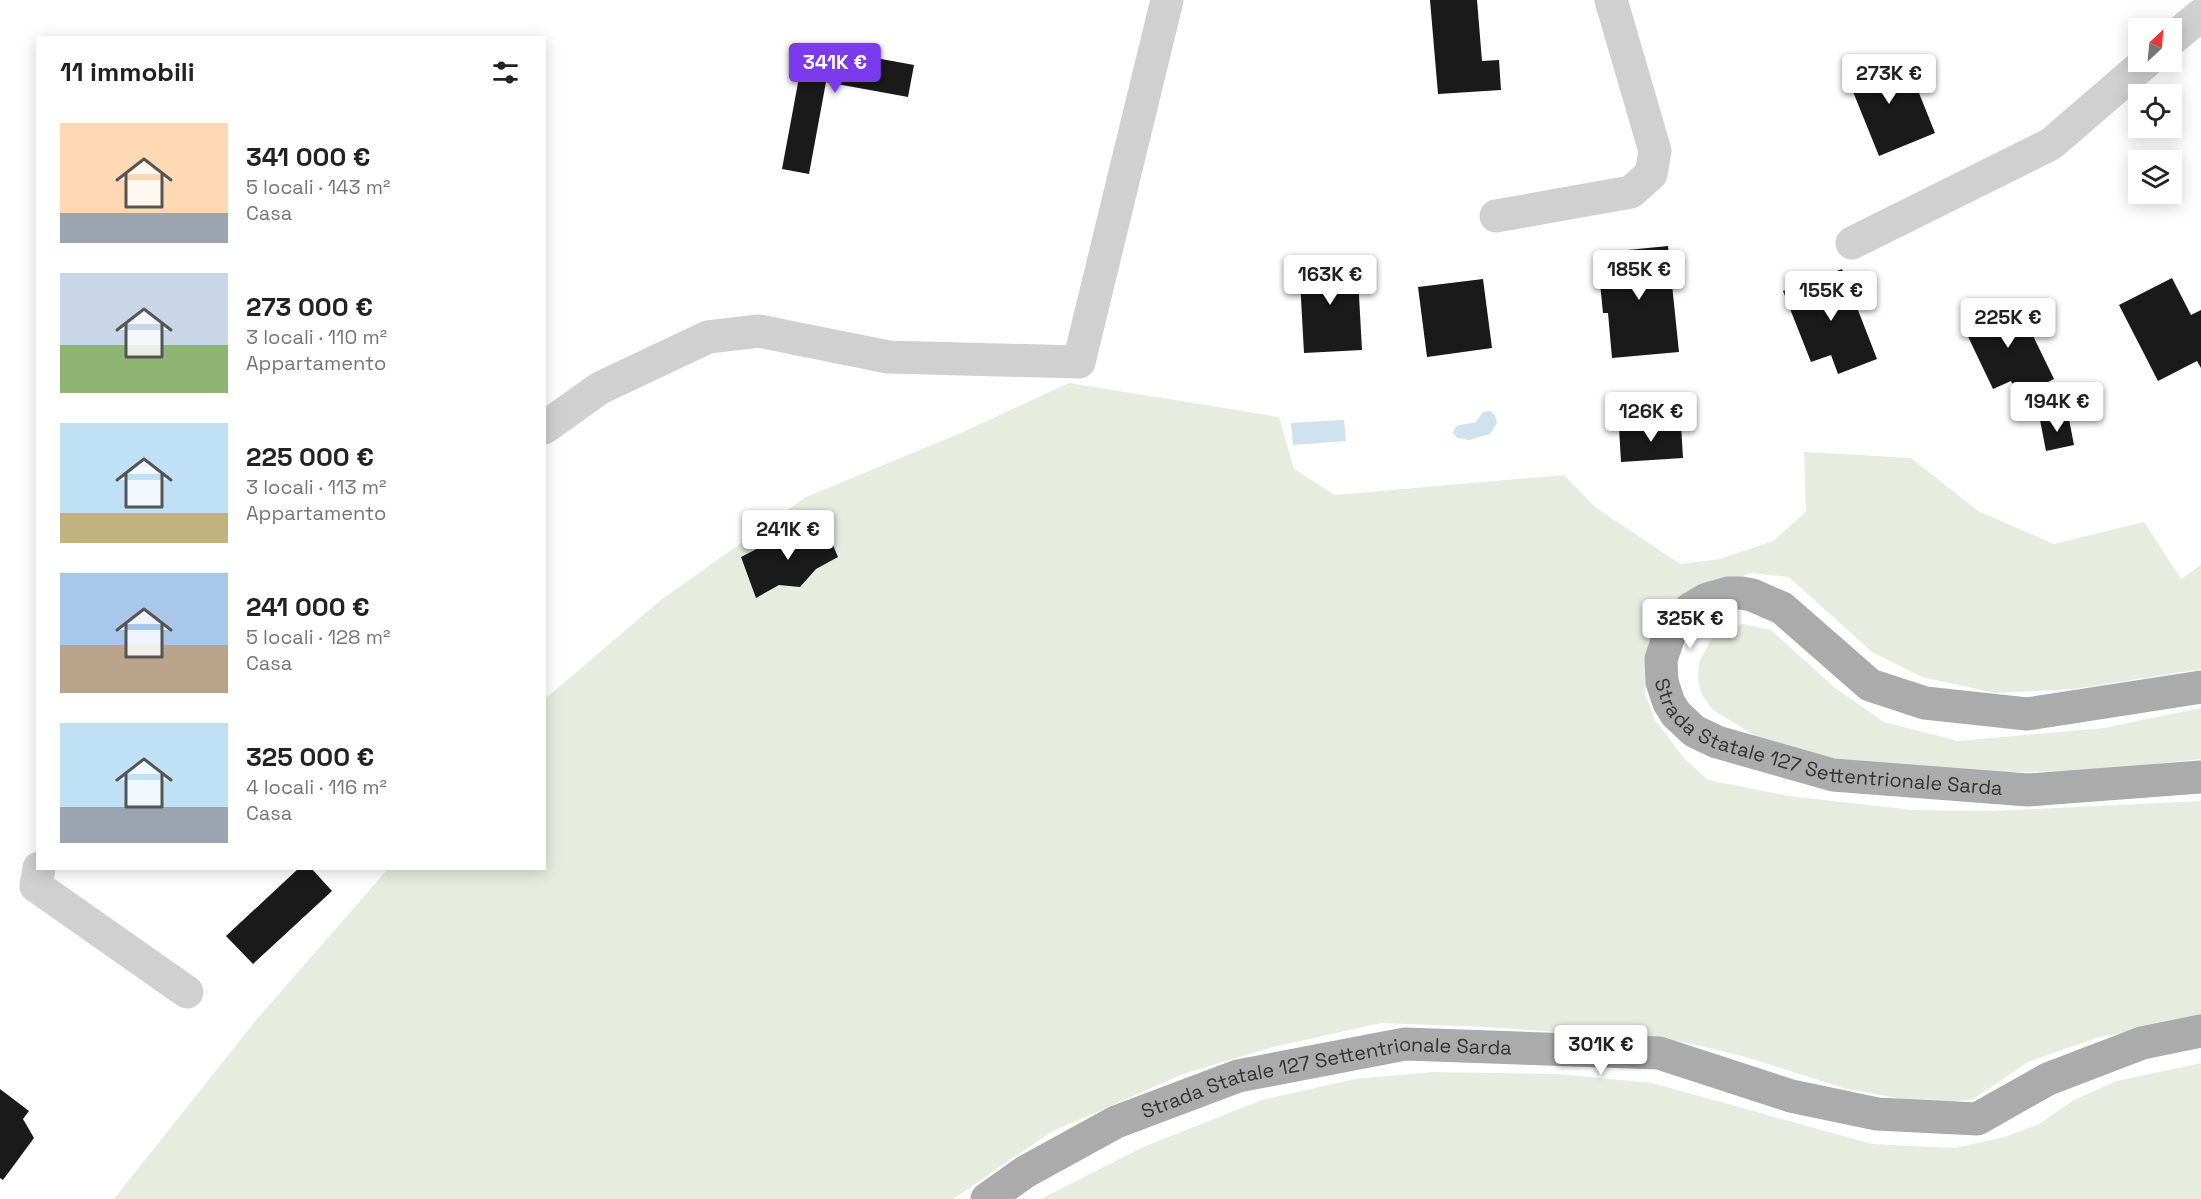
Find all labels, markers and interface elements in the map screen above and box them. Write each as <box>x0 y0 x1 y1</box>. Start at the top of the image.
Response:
north arrow <box>2128 18 2182 72</box>
map controls <box>2128 18 2182 204</box>
pin: 341K € <box>786 43 884 94</box>
text: 341K € <box>803 49 867 75</box>
pin: 273K € <box>1840 54 1938 105</box>
text: 11 immobili <box>60 55 195 89</box>
icon: filters <box>489 56 522 89</box>
text: 273K € <box>1856 60 1922 86</box>
button: locate <box>2128 84 2182 138</box>
text: 341 000 € <box>246 140 371 174</box>
icon: home <box>108 147 180 219</box>
button: layers <box>2128 150 2182 204</box>
text: 5 locali · 143 m² <box>246 174 390 200</box>
text: Casa <box>246 200 292 226</box>
pin: 185K € <box>1590 250 1688 301</box>
pin: 163K € <box>1281 255 1379 306</box>
text: 185K € <box>1607 256 1671 282</box>
text: 163K € <box>1298 261 1362 287</box>
pin: 155K € <box>1782 271 1880 322</box>
text: 155K € <box>1799 277 1863 303</box>
text: 273 000 € <box>246 290 373 324</box>
icon: home <box>108 297 180 369</box>
pin: 225K € <box>1959 298 2057 349</box>
text: 225K € <box>1975 304 2041 330</box>
text: 3 locali · 110 m² <box>246 324 387 350</box>
text: Appartamento <box>246 350 386 376</box>
pin: 194K € <box>2008 382 2106 433</box>
text: 194K € <box>2024 388 2090 414</box>
pin: 126K € <box>1602 392 1700 443</box>
text: 126K € <box>1619 398 1683 424</box>
text: 225 000 € <box>246 440 374 474</box>
icon: home <box>108 447 180 519</box>
text: 3 locali · 113 m² <box>246 474 386 500</box>
text: Appartamento <box>246 500 386 526</box>
pin: 241K € <box>739 510 837 561</box>
text: 241K € <box>756 516 820 542</box>
text: 241 000 € <box>246 590 370 624</box>
icon: home <box>108 597 180 669</box>
pin: 325K € <box>1641 599 1739 650</box>
text: 325K € <box>1656 605 1724 631</box>
text: 5 locali · 128 m² <box>246 624 390 650</box>
text: Casa <box>246 650 292 676</box>
street label: Strada Statale 127 Settentrionale Sarda <box>1649 675 2004 801</box>
text: 325 000 € <box>246 740 374 774</box>
icon: home <box>108 747 180 819</box>
text: 4 locali · 116 m² <box>246 774 387 800</box>
text: Casa <box>246 800 292 826</box>
pin: 301K € <box>1552 1025 1650 1076</box>
street label: Strada Statale 127 Settentrionale Sarda <box>1137 1030 1512 1124</box>
text: 301K € <box>1568 1031 1634 1057</box>

